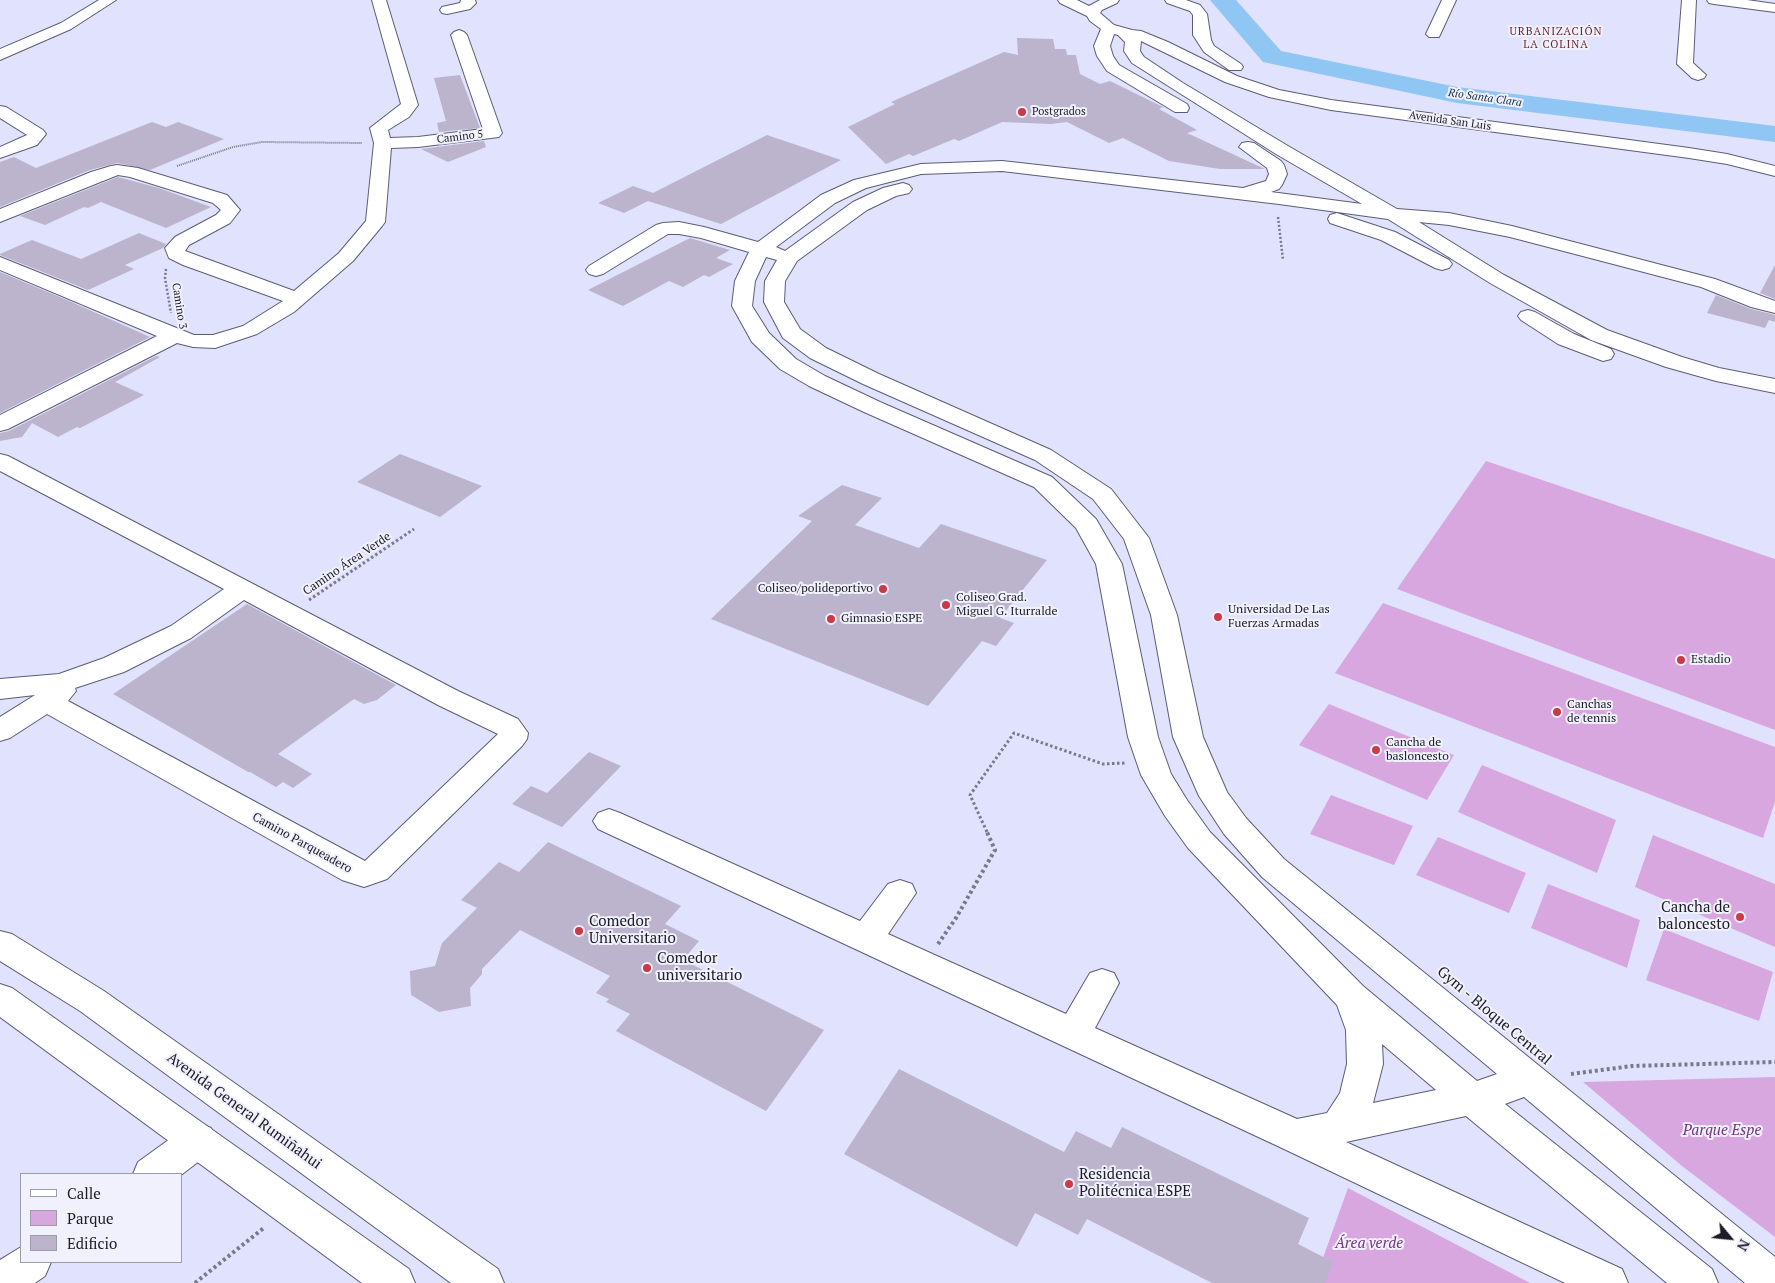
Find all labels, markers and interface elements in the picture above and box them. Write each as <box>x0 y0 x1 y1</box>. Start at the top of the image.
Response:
district label: URBANIZACIÓN LA COLINA <box>1508 25 1604 51</box>
water label: Río Santa Clara <box>1447 86 1523 110</box>
place label: Postgrados <box>1032 105 1086 119</box>
marker: Postgrados <box>1016 106 1028 118</box>
street label: Avenida San Luis <box>1408 109 1492 133</box>
street label: Camino 5 <box>436 128 484 146</box>
street label: Camino 3 <box>169 282 189 330</box>
street label: Camino Área Verde <box>300 529 394 599</box>
place label: Coliseo/polideportivo <box>758 582 873 596</box>
marker: Coliseo/polideportivo <box>877 583 889 595</box>
place label: Coliseo Grad. Miguel G. Iturralde <box>956 591 1057 619</box>
marker: Coliseo Grad. Miguel G. Iturralde <box>940 599 952 611</box>
place label: Universidad De Las Fuerzas Armadas <box>1228 603 1330 631</box>
marker: Universidad De Las Fuerzas Armadas <box>1212 611 1224 623</box>
place label: Gimnasio ESPE <box>841 612 922 626</box>
marker: Gimnasio ESPE <box>825 613 837 625</box>
place label: Estadio <box>1691 653 1731 667</box>
marker: Estadio <box>1675 654 1687 666</box>
place label: Canchas de tennis <box>1567 698 1616 726</box>
marker: Canchas de tennis <box>1551 706 1563 718</box>
place label: Cancha de basloncesto <box>1386 736 1449 764</box>
marker: Cancha de basloncesto <box>1370 744 1382 756</box>
street label: Camino Parqueadero <box>250 810 354 876</box>
place label: Cancha de baloncesto <box>1658 899 1730 934</box>
marker: Cancha de baloncesto <box>1734 911 1746 923</box>
place label: Comedor Universitario <box>589 913 676 948</box>
marker: Comedor Universitario <box>573 925 585 937</box>
place label: Comedor universitario <box>657 950 742 985</box>
marker: Comedor universitario <box>641 962 653 974</box>
street label: Gym - Bloque Central <box>1433 963 1555 1069</box>
street label: Avenida General Rumiñahui <box>163 1049 325 1173</box>
park label: Parque Espe <box>1683 1122 1761 1140</box>
place label: Residencia Politécnica ESPE <box>1079 1166 1191 1201</box>
legend <box>20 1173 182 1263</box>
marker: Residencia Politécnica ESPE <box>1063 1178 1075 1190</box>
text: Calle <box>67 1183 101 1203</box>
text: Parque <box>67 1208 114 1228</box>
north arrow <box>1705 1213 1755 1263</box>
text: Edificio <box>67 1233 117 1253</box>
park label: Área verde <box>1335 1235 1403 1253</box>
text: N <box>1733 1236 1755 1254</box>

